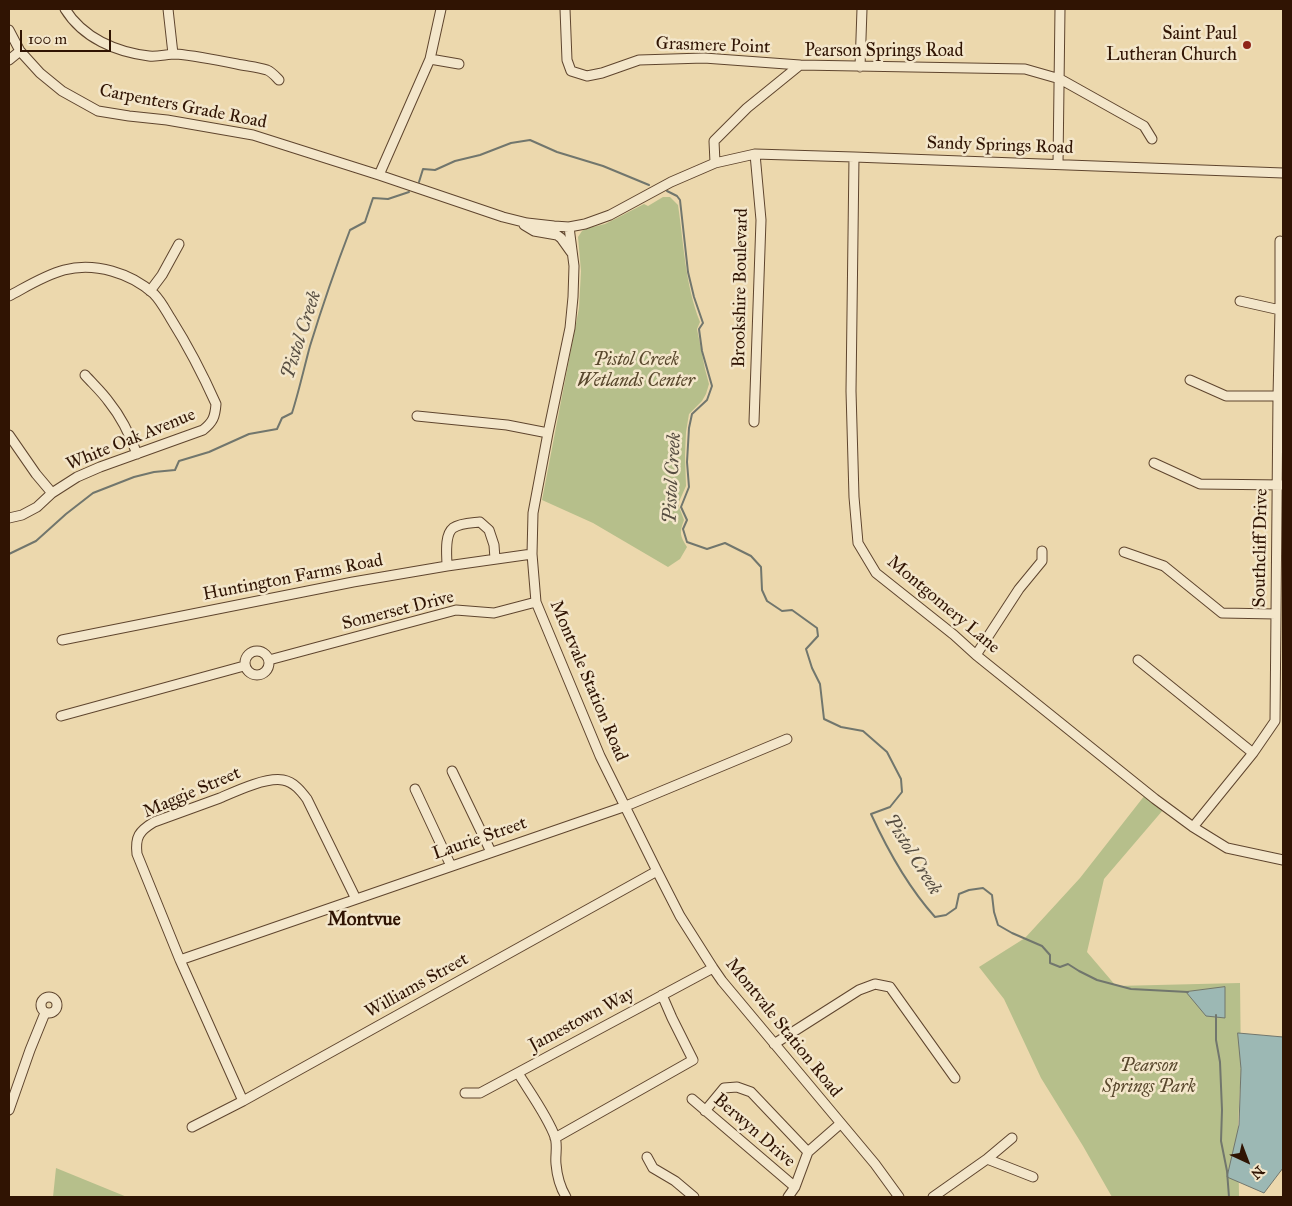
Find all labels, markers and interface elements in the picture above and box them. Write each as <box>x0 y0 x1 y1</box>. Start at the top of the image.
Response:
scale bar <box>22 20 114 52</box>
place label: Saint Paul Lutheran Church <box>1106 24 1237 66</box>
text: 100 m <box>28 30 67 48</box>
street label: Grasmere Point <box>655 33 771 59</box>
marker: Saint Paul Lutheran Church <box>1241 39 1253 51</box>
street label: Pearson Springs Road <box>804 41 964 63</box>
street label: Carpenters Grade Road <box>97 80 269 134</box>
street label: Sandy Springs Road <box>926 133 1074 159</box>
street label: Brookshire Boulevard <box>729 208 753 368</box>
water label: Pistol Creek <box>277 288 327 382</box>
park label: Pistol Creek Wetlands Center <box>577 350 695 392</box>
street label: White Oak Avenue <box>63 404 199 476</box>
water label: Pistol Creek <box>659 432 687 524</box>
street label: Southcliff Drive <box>1249 488 1273 608</box>
street label: Huntington Farms Road <box>201 550 385 606</box>
street label: Montgomery Lane <box>882 551 1004 659</box>
street label: Somerset Drive <box>340 587 456 635</box>
street label: Montvale Station Road <box>544 597 632 765</box>
street label: Maggie Street <box>140 763 244 823</box>
water label: Pistol Creek <box>878 810 946 900</box>
street label: Laurie Street <box>430 813 530 865</box>
district label: Montvue <box>327 909 401 931</box>
street label: Williams Street <box>362 949 472 1023</box>
street label: Montvale Station Road <box>720 954 846 1102</box>
street label: Jamestown Way <box>525 983 639 1057</box>
park label: Pearson Springs Park <box>1102 1056 1196 1098</box>
street label: Berwyn Drive <box>709 1089 799 1173</box>
north arrow <box>1222 1136 1272 1186</box>
text: N <box>1247 1162 1268 1183</box>

